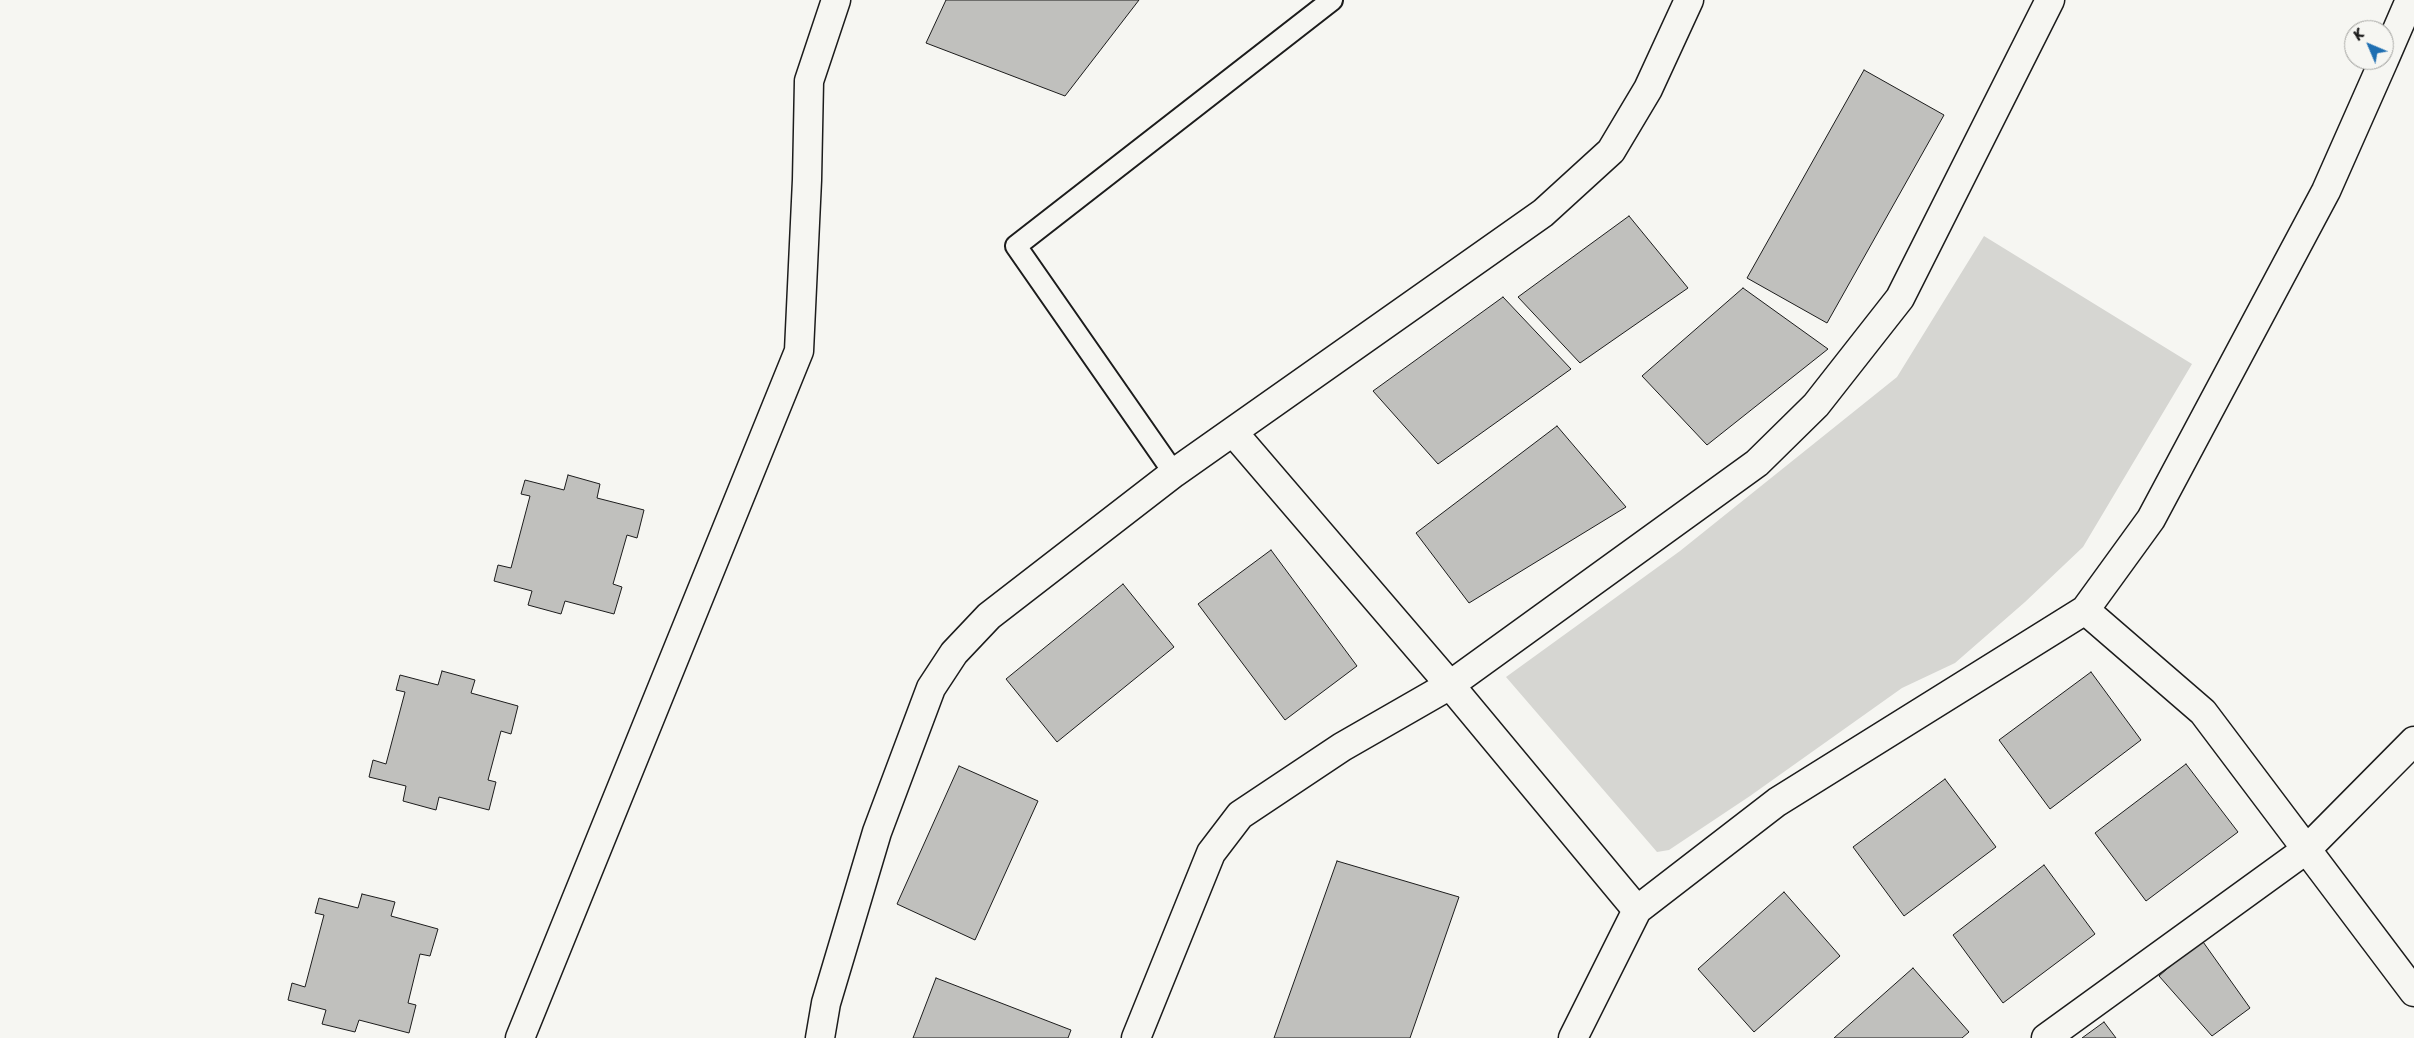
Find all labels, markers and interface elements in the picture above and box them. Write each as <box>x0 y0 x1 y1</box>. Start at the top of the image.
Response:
north arrow <box>2344 20 2394 70</box>
text: K <box>2347 23 2371 47</box>

